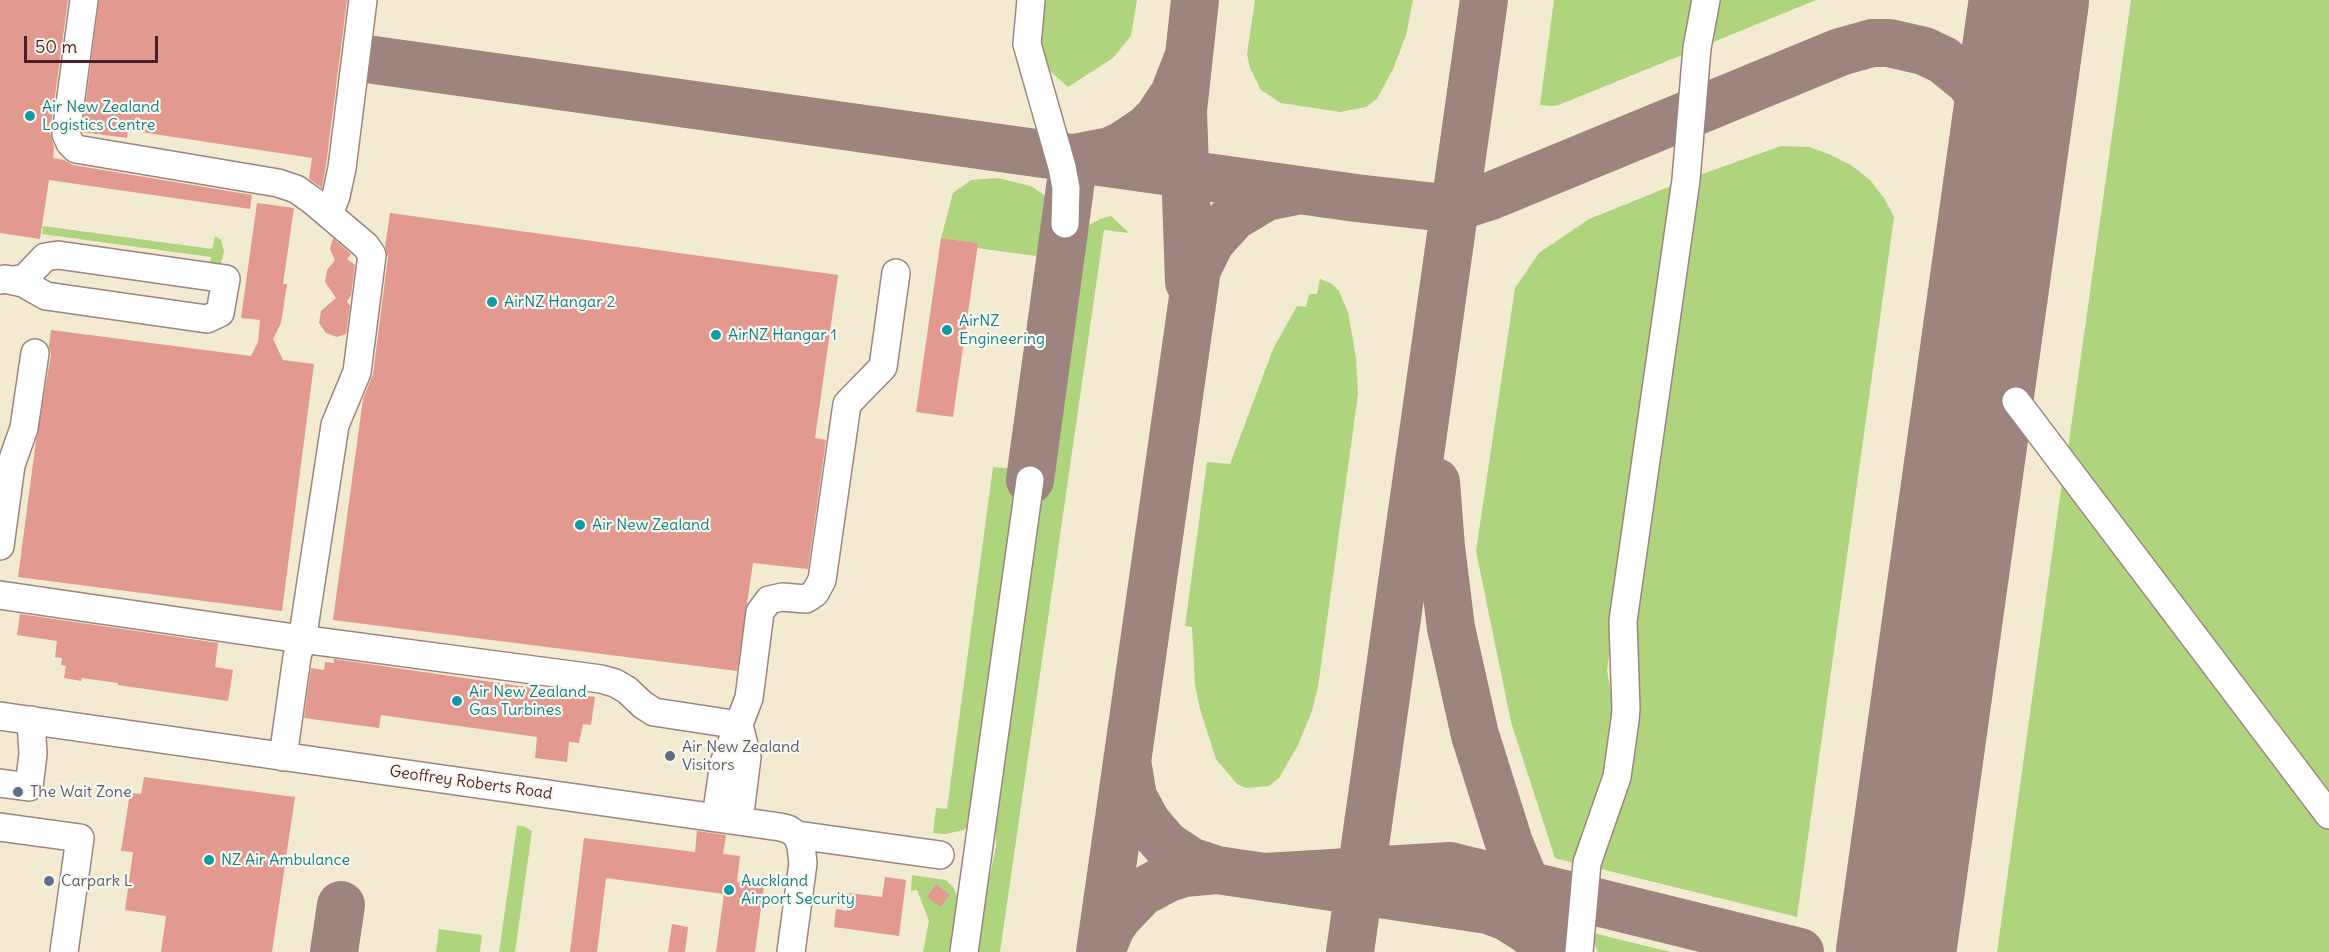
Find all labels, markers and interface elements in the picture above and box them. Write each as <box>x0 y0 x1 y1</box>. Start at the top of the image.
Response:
scale bar <box>27 24 160 62</box>
text: 50 m <box>35 35 77 58</box>
place label: Air New Zealand Logistics Centre <box>42 97 160 135</box>
marker: Air New Zealand Logistics Centre <box>23 109 37 123</box>
place label: AirNZ Hangar 2 <box>504 292 615 312</box>
marker: AirNZ Hangar 2 <box>485 295 499 309</box>
place label: AirNZ Engineering <box>959 311 1045 349</box>
marker: AirNZ Engineering <box>940 323 954 337</box>
place label: AirNZ Hangar 1 <box>728 325 837 345</box>
marker: AirNZ Hangar 1 <box>709 328 723 342</box>
place label: Air New Zealand <box>592 515 710 535</box>
marker: Air New Zealand <box>573 518 587 532</box>
place label: Air New Zealand Gas Turbines <box>469 682 587 720</box>
marker: Air New Zealand Gas Turbines <box>450 694 464 708</box>
place label: Air New Zealand Visitors <box>682 737 800 775</box>
marker: Air New Zealand Visitors <box>663 749 677 763</box>
street label: Geoffrey Roberts Road <box>388 762 554 804</box>
place label: The Wait Zone <box>30 782 132 802</box>
marker: The Wait Zone <box>11 785 25 799</box>
place label: NZ Air Ambulance <box>221 850 350 870</box>
marker: NZ Air Ambulance <box>202 853 216 867</box>
place label: Carpark L <box>61 871 133 891</box>
place label: Auckland Airport Security <box>741 871 855 909</box>
marker: Carpark L <box>42 874 56 888</box>
marker: Auckland Airport Security <box>722 883 736 897</box>

